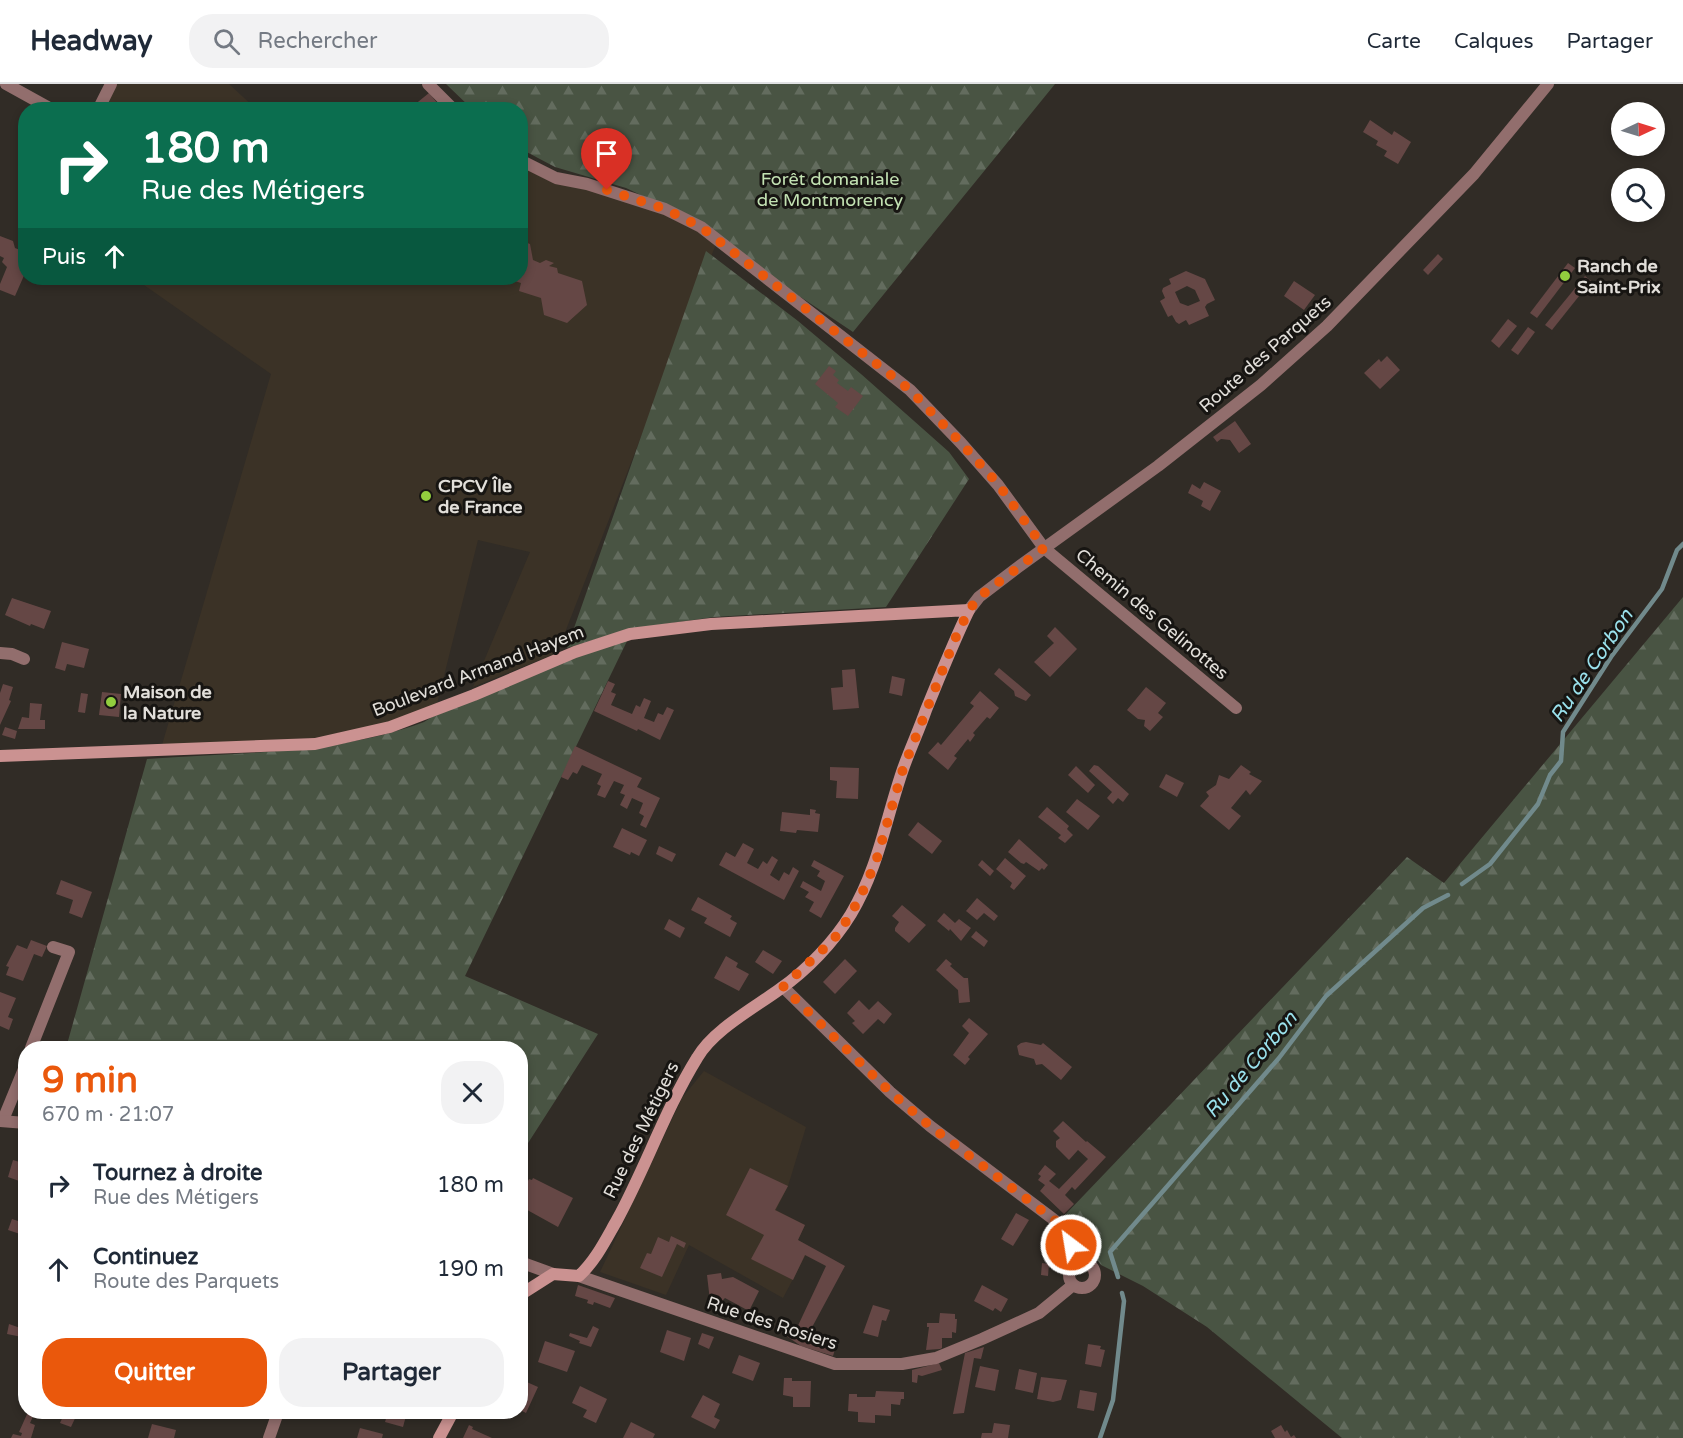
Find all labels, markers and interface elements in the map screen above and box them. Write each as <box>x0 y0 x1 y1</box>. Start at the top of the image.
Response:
search box <box>189 14 609 68</box>
text: Headway <box>30 24 153 58</box>
icon: search <box>210 25 243 58</box>
text: Rechercher <box>258 28 377 54</box>
text: Carte <box>1367 29 1421 54</box>
text: Calques <box>1454 29 1534 54</box>
text: Partager <box>1567 29 1653 54</box>
north arrow <box>1611 102 1665 156</box>
map controls <box>1611 102 1665 222</box>
text: 180 m <box>141 123 270 174</box>
icon: right <box>42 126 120 204</box>
pin <box>581 128 632 190</box>
icon: arrive <box>590 137 623 170</box>
park label: Forêt domaniale de Montmorency <box>757 168 904 211</box>
button: search <box>1611 168 1665 222</box>
text: Rue des Métigers <box>141 174 365 207</box>
icon: ahead <box>98 240 131 273</box>
text: Puis <box>42 244 86 270</box>
place label: Ranch de Saint-Prix <box>1577 255 1661 298</box>
marker: Ranch de Saint-Prix <box>1558 269 1572 283</box>
street label: Route des Parquets <box>1195 291 1335 417</box>
place label: CPCV Île de France <box>438 475 522 518</box>
marker: CPCV Île de France <box>419 489 433 503</box>
street label: Chemin des Gelinottes <box>1071 544 1233 684</box>
water label: Ru de Corbon <box>1545 604 1639 727</box>
street label: Boulevard Armand Hayem <box>369 620 587 722</box>
place label: Maison de la Nature <box>123 681 212 724</box>
marker: Maison de la Nature <box>104 695 118 709</box>
water label: Ru de Corbon <box>1200 1006 1303 1123</box>
street label: Rue des Métigers <box>598 1058 684 1202</box>
text: 9 min <box>42 1059 138 1102</box>
button: close <box>441 1061 504 1124</box>
text: 670 m · 21:07 <box>42 1103 174 1127</box>
text: Tournez à droite <box>93 1160 262 1186</box>
icon: right <box>42 1169 75 1202</box>
text: 180 m <box>437 1172 504 1198</box>
text: Rue des Métigers <box>93 1186 259 1210</box>
position arrow <box>1039 1213 1103 1277</box>
text: Continuez <box>93 1244 198 1270</box>
icon: ahead <box>42 1253 75 1286</box>
text: 190 m <box>437 1256 504 1282</box>
text: Route des Parquets <box>93 1270 279 1294</box>
street label: Rue des Rosiers <box>704 1292 840 1354</box>
button: Quitter <box>42 1338 267 1407</box>
button: Partager <box>279 1338 504 1407</box>

